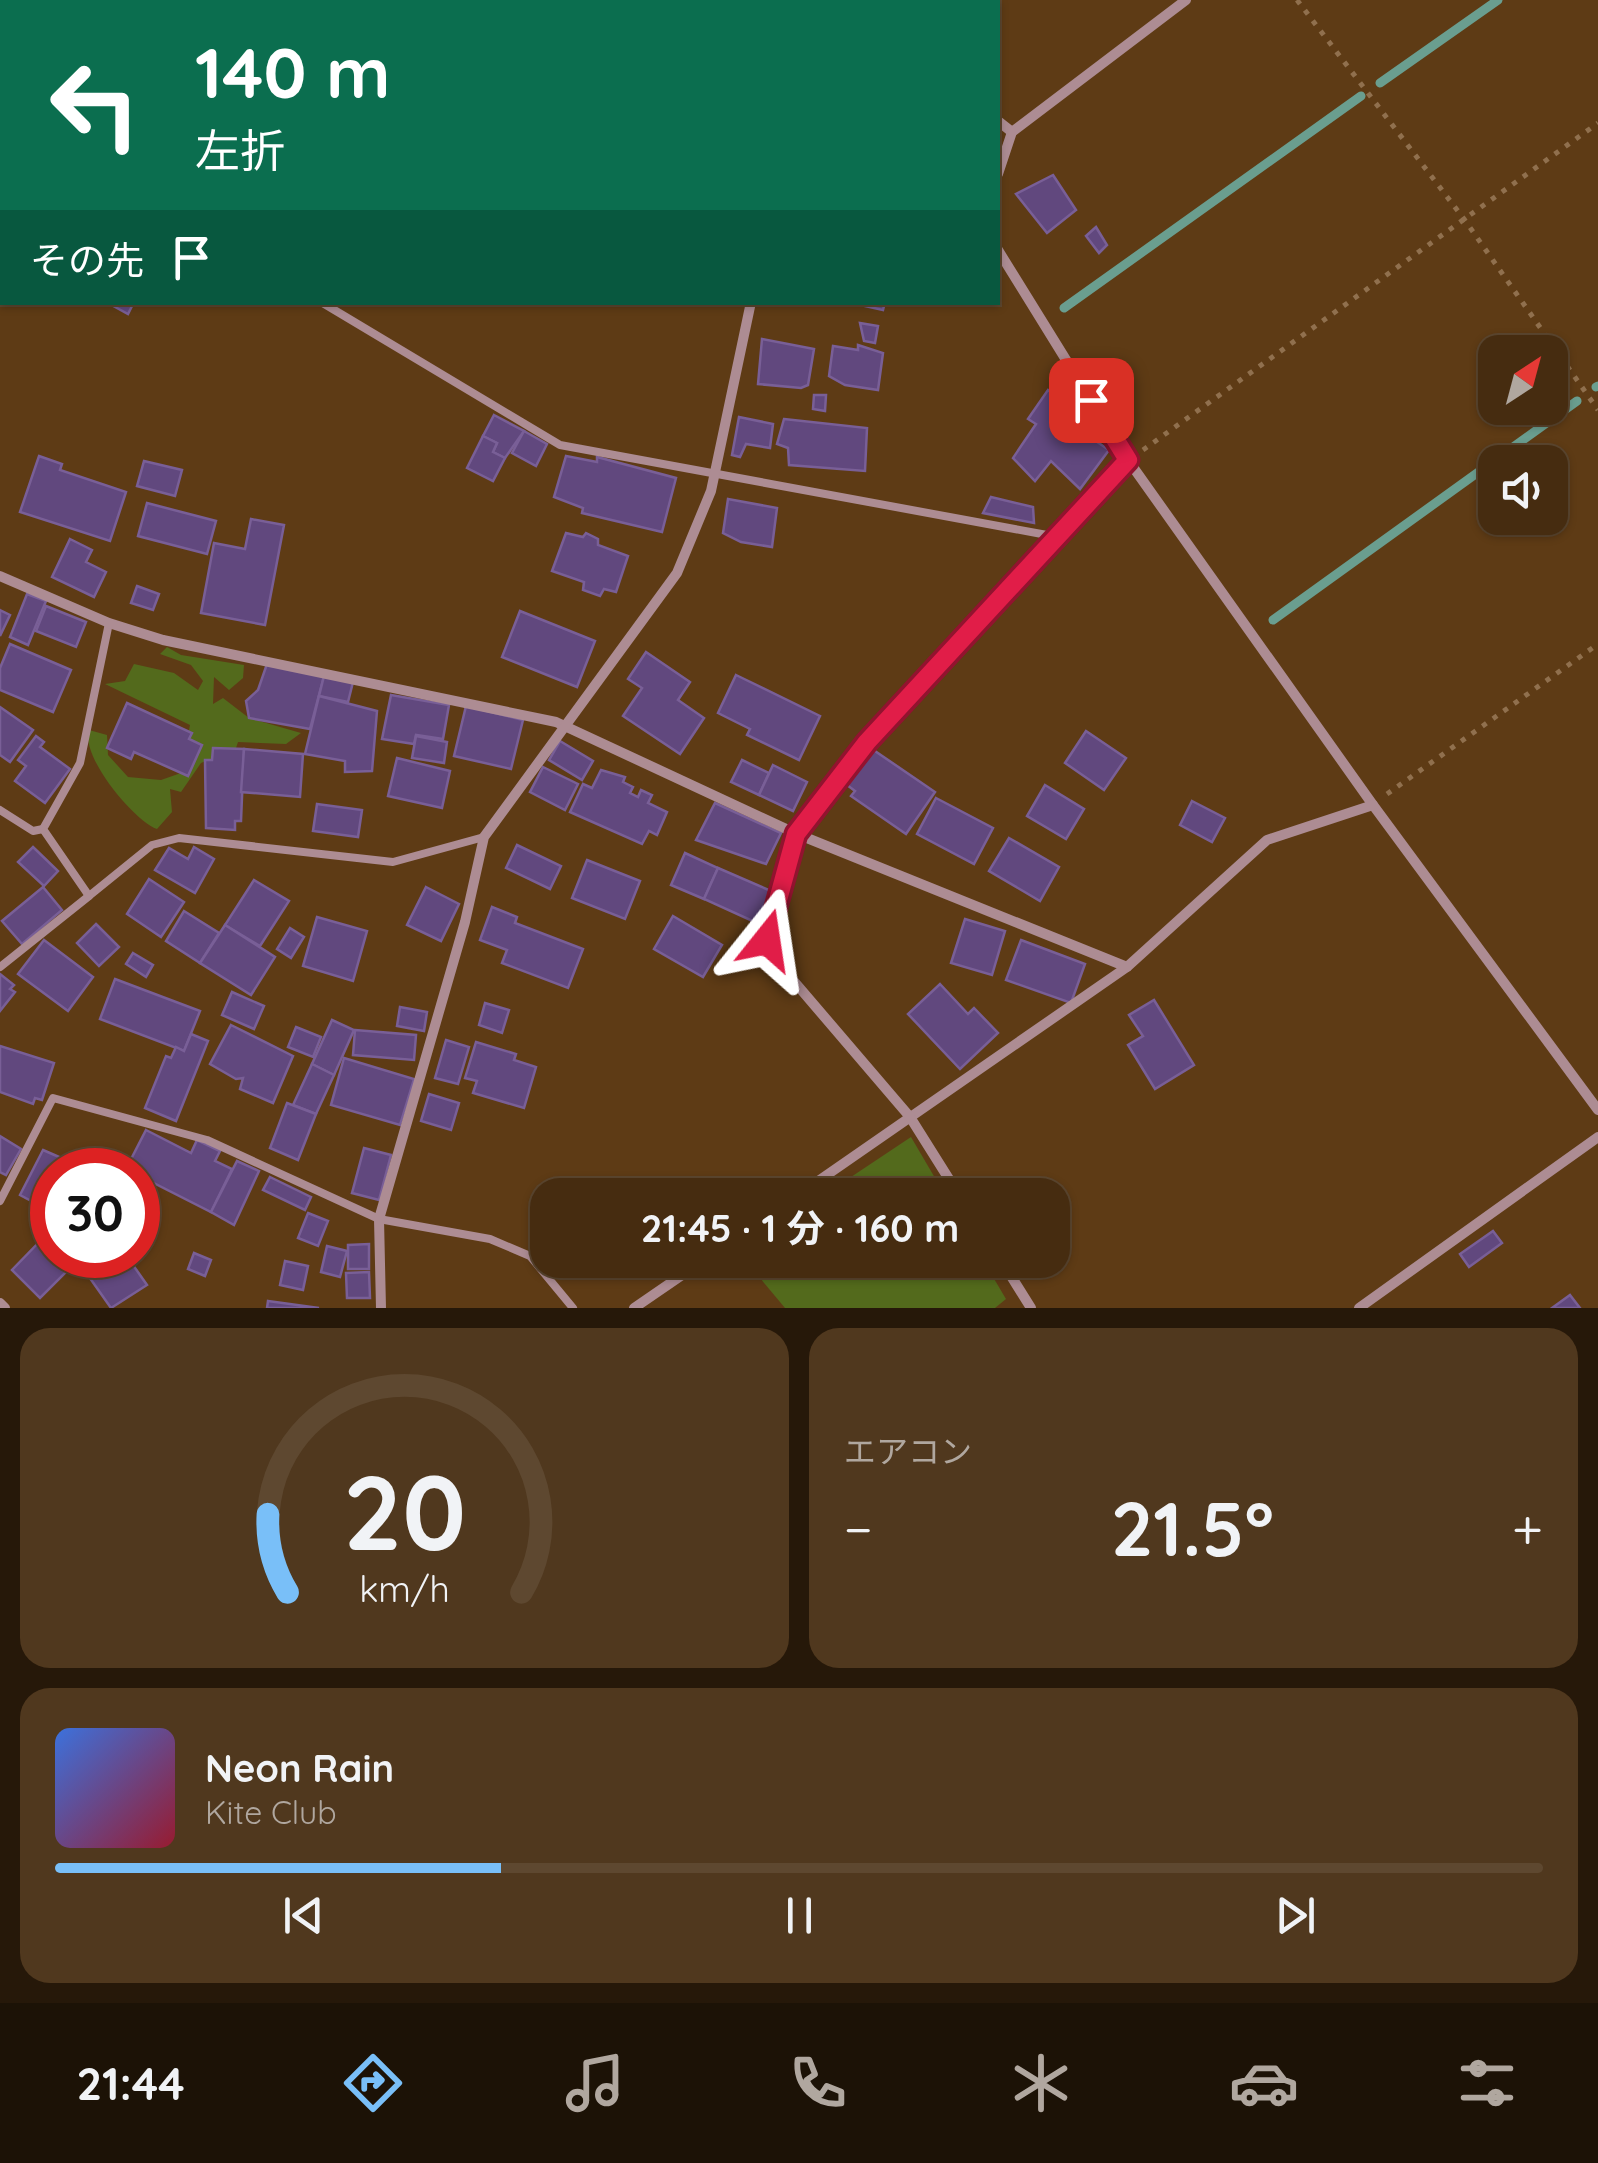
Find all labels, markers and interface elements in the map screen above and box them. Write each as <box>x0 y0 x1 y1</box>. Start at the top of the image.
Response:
text: 140 m <box>195 28 391 116</box>
icon: left <box>30 40 160 170</box>
text: 左折 <box>195 122 285 178</box>
icon: arrive <box>164 230 219 285</box>
text: その先 <box>30 236 144 284</box>
north arrow <box>1478 335 1568 425</box>
map controls <box>1478 335 1568 535</box>
pin <box>1049 358 1134 443</box>
icon: arrive <box>1064 373 1119 428</box>
button: sound <box>1478 445 1568 535</box>
position arrow <box>715 888 819 992</box>
speed limit sign: 30 <box>30 1148 160 1278</box>
text: 21:45 · 1 分 · 160 m <box>641 1204 959 1252</box>
text: エアコン <box>844 1431 972 1471</box>
text: 20 <box>343 1446 466 1576</box>
text: 21.5° <box>1111 1481 1274 1575</box>
text: − <box>844 1494 873 1563</box>
text: + <box>1512 1494 1543 1563</box>
text: km/h <box>359 1566 450 1611</box>
text: Neon Rain <box>205 1744 394 1792</box>
text: Kite Club <box>205 1792 337 1832</box>
icon: previous <box>276 1888 331 1943</box>
icon: pause <box>772 1888 827 1943</box>
icon: next <box>1268 1888 1323 1943</box>
icon: directions <box>338 2048 408 2118</box>
icon: music <box>560 2048 630 2118</box>
icon: phone <box>783 2048 853 2118</box>
icon: climate <box>1006 2048 1076 2118</box>
icon: car <box>1229 2048 1299 2118</box>
icon: filters <box>1452 2048 1522 2118</box>
text: 21:44 <box>76 2055 185 2111</box>

